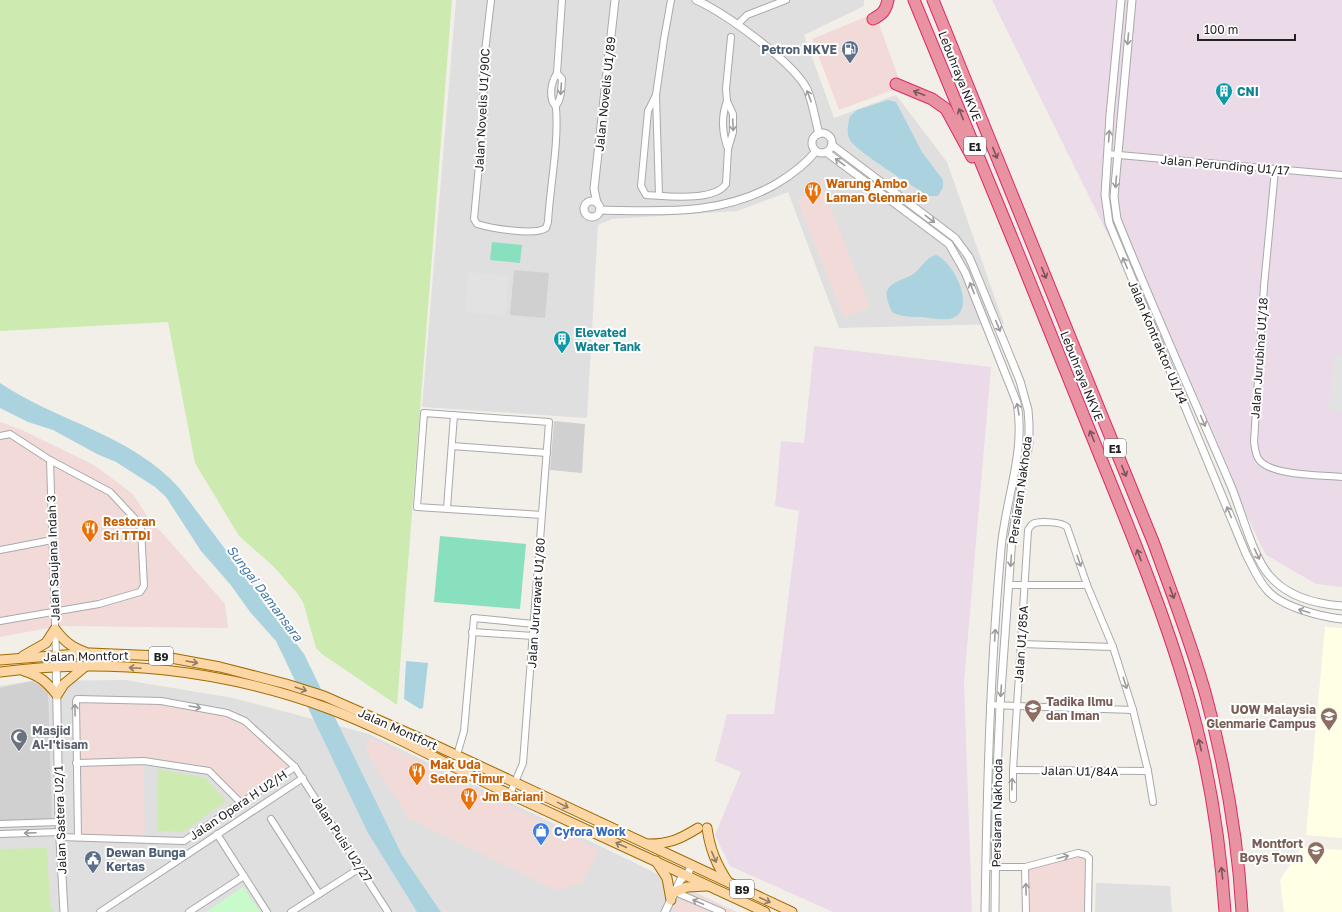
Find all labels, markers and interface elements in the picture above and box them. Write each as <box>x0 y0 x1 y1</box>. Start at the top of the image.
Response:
scale bar <box>1198 16 1295 42</box>
text: 100 m <box>1204 22 1238 37</box>
street label: Lebuhraya NKVE <box>935 29 985 123</box>
one-way arrow <box>1125 32 1132 45</box>
street label: Jalan Novelis U1/89 <box>592 36 618 152</box>
fuel station icon: Petron NKVE <box>840 39 860 64</box>
place label: Petron NKVE <box>761 42 837 57</box>
street label: Jalan Novelis U1/90C <box>471 48 493 172</box>
building icon: CNI <box>1214 81 1234 106</box>
one-way arrow <box>558 82 565 95</box>
place label: CNI <box>1237 84 1259 99</box>
one-way arrow <box>914 89 926 97</box>
one-way arrow <box>805 90 812 103</box>
one-way arrow <box>957 108 965 120</box>
one-way arrow <box>729 118 737 131</box>
one-way arrow <box>1105 130 1112 143</box>
road number: E1 <box>964 137 986 155</box>
one-way arrow <box>991 146 999 158</box>
street label: Jalan Perunding U1/17 <box>1160 152 1290 178</box>
one-way arrow <box>834 158 845 167</box>
one-way arrow <box>1112 175 1119 188</box>
place label: Warung Ambo Laman Glenmarie <box>826 176 927 205</box>
restaurant icon: Warung Ambo Laman Glenmarie <box>803 180 823 205</box>
one-way arrow <box>925 214 936 223</box>
one-way arrow <box>1120 257 1128 269</box>
one-way arrow <box>1040 267 1048 279</box>
street label: Jalan Kontraktor U1/14 <box>1125 278 1191 406</box>
one-way arrow <box>968 282 975 294</box>
street label: Jalan Jurubina U1/18 <box>1247 297 1271 419</box>
one-way arrow <box>994 320 1002 332</box>
place label: Elevated Water Tank <box>575 325 641 354</box>
building icon: Elevated Water Tank <box>552 329 572 354</box>
street label: Lebuhraya NKVE <box>1057 329 1107 423</box>
one-way arrow <box>1014 403 1022 416</box>
one-way arrow <box>1199 414 1207 426</box>
one-way arrow <box>1088 430 1095 442</box>
street label: Persiaran Nakhoda <box>1005 435 1035 545</box>
road number: E1 <box>1104 439 1126 457</box>
one-way arrow <box>1121 465 1129 477</box>
street label: Jalan Saujana Indah 3 <box>43 495 63 621</box>
one-way arrow <box>1224 507 1232 519</box>
place label: Restoran Sri TTDI <box>103 514 156 543</box>
restaurant icon: Restoran Sri TTDI <box>80 518 100 543</box>
street label: Jalan Jururawat U1/80 <box>524 537 548 669</box>
water label: Sungai Damansara <box>224 542 307 645</box>
one-way arrow <box>1135 548 1142 561</box>
one-way arrow <box>1254 548 1261 560</box>
one-way arrow <box>1007 554 1014 567</box>
one-way arrow <box>1076 555 1083 568</box>
one-way arrow <box>1168 586 1176 598</box>
street label: Jalan U1/85A <box>1011 605 1031 683</box>
one-way arrow <box>1298 606 1310 614</box>
one-way arrow <box>991 629 998 642</box>
road number: B9 <box>149 647 173 665</box>
street label: Jalan Montfort <box>43 648 129 664</box>
one-way arrow <box>185 658 198 666</box>
one-way arrow <box>129 664 142 672</box>
one-way arrow <box>1121 677 1129 689</box>
one-way arrow <box>998 684 1005 697</box>
one-way arrow <box>294 685 306 693</box>
place label: Tadika Ilmu dan Iman <box>1046 694 1113 723</box>
school or university icon: Tadika Ilmu dan Iman <box>1023 698 1043 723</box>
place label: UOW Malaysia Glenmarie Campus <box>1206 702 1316 731</box>
one-way arrow <box>188 703 201 711</box>
one-way arrow <box>71 704 79 717</box>
street label: Jalan Montfort <box>356 705 440 753</box>
school or university icon: UOW Malaysia Glenmarie Campus <box>1319 706 1339 731</box>
place label: Masjid Al-I'tisam <box>32 723 88 752</box>
mosque icon: Masjid Al-I'tisam <box>9 727 29 752</box>
one-way arrow <box>1196 739 1203 752</box>
place label: Mak Uda Selera Timur <box>430 757 504 786</box>
street label: Persiaran Nakhoda <box>989 758 1005 868</box>
restaurant icon: Mak Uda Selera Timur <box>407 761 427 786</box>
street label: Jalan U1/84A <box>1041 763 1119 779</box>
street label: Jalan Sastera U2/1 <box>51 765 69 875</box>
street label: Jalan Opera H U2/H <box>186 767 290 843</box>
one-way arrow <box>1009 778 1016 791</box>
restaurant icon: Jm Bariani <box>459 786 479 811</box>
place label: Jm Bariani <box>482 789 543 804</box>
street label: Jalan Puisi U2/27 <box>308 793 376 885</box>
one-way arrow <box>557 802 569 809</box>
shop icon: Cyfora Work <box>531 821 551 846</box>
place label: Cyfora Work <box>554 824 626 839</box>
one-way arrow <box>24 829 37 836</box>
place label: Montfort Boys Town <box>1240 836 1303 865</box>
school or university icon: Montfort Boys Town <box>1306 840 1326 865</box>
one-way arrow <box>615 841 627 848</box>
place label: Dewan Bunga Kertas <box>106 845 186 874</box>
public building icon: Dewan Bunga Kertas <box>83 849 103 874</box>
one-way arrow <box>710 850 718 862</box>
one-way arrow <box>1056 852 1069 860</box>
one-way arrow <box>1218 867 1225 880</box>
road number: B9 <box>730 880 754 898</box>
one-way arrow <box>1022 883 1030 896</box>
one-way arrow <box>759 897 771 904</box>
one-way arrow <box>693 898 705 905</box>

